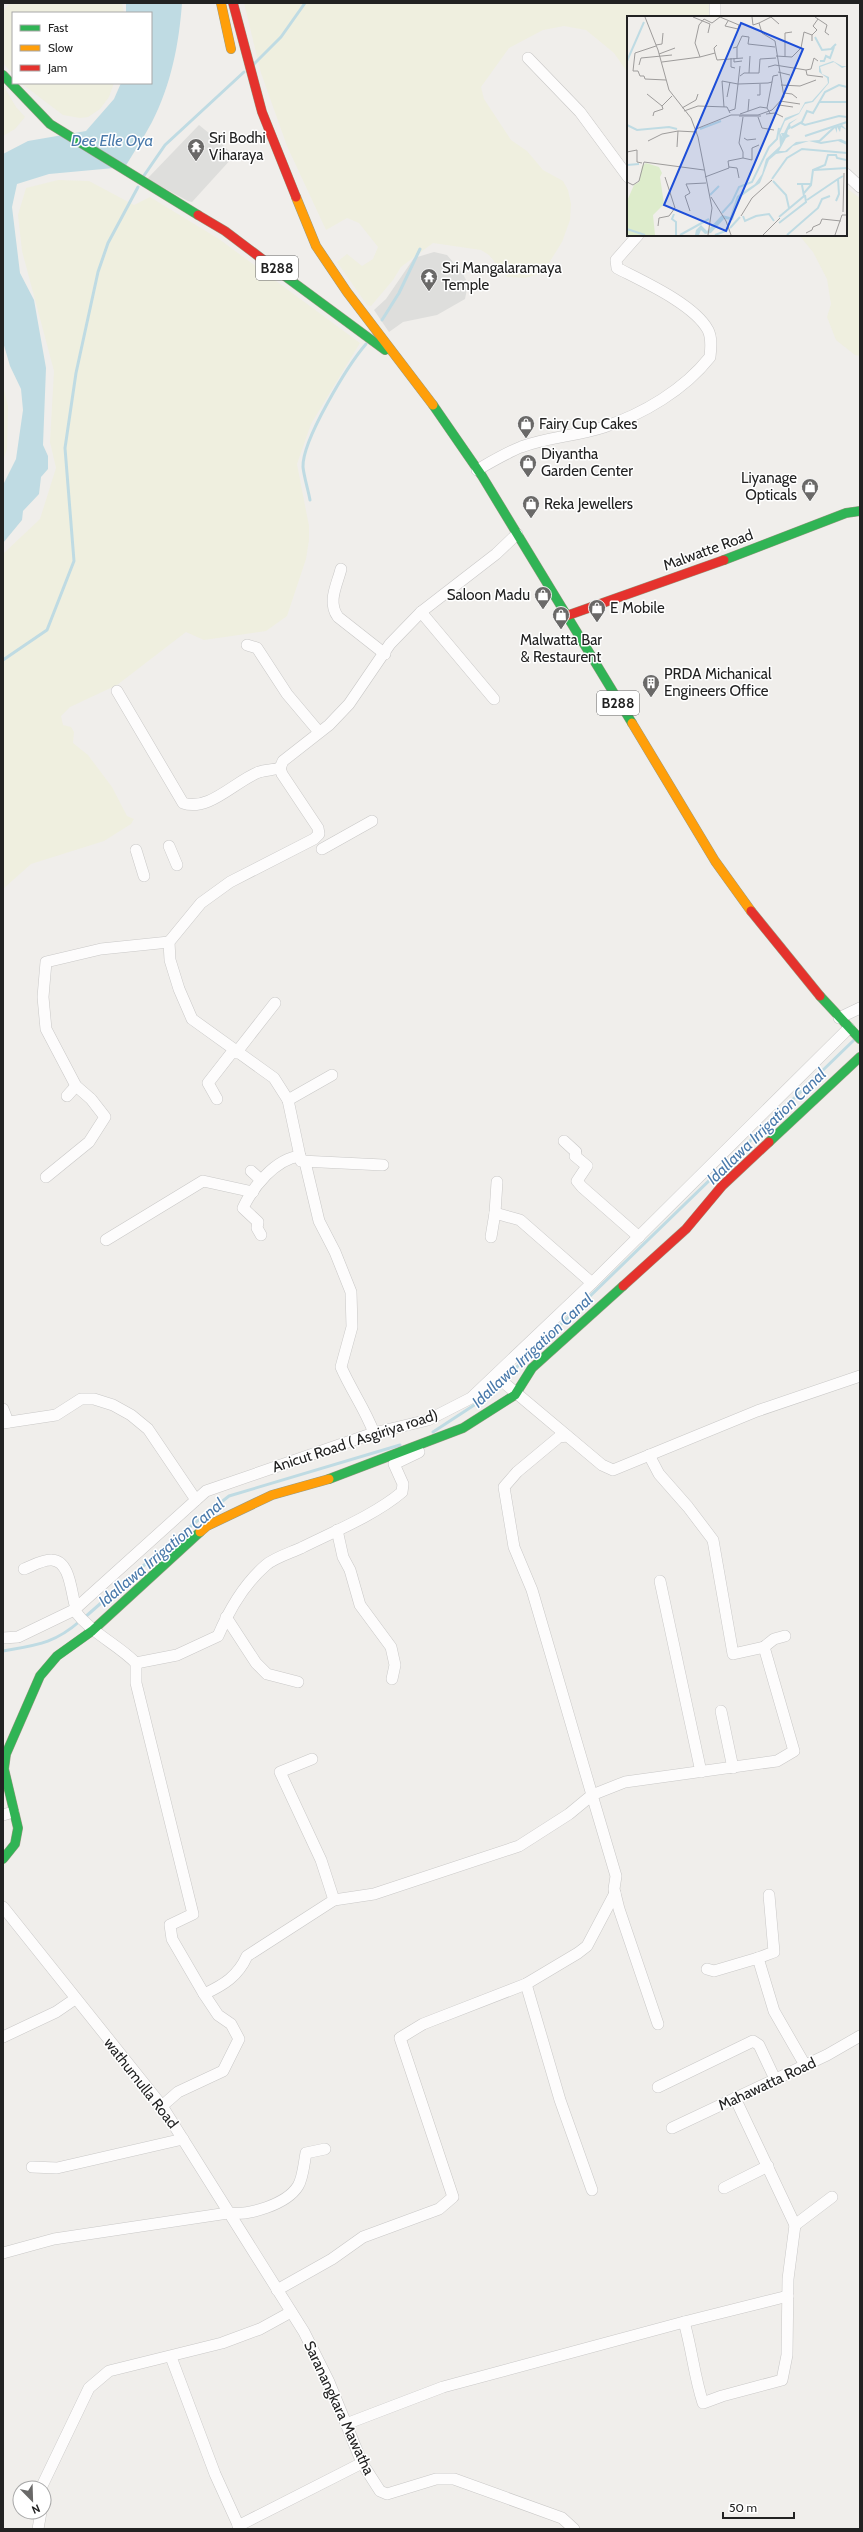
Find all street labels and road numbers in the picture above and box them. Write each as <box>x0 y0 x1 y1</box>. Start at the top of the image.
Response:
road number: B288 <box>256 256 298 280</box>
street label: Malwatte Road <box>661 525 755 575</box>
road number: B288 <box>597 691 639 715</box>
street label: Anicut Road ( Asgiriya road) <box>270 1406 440 1476</box>
street label: wathumulla Road <box>100 2034 182 2132</box>
street label: Mahawatta Road <box>715 2054 819 2114</box>
street label: Saranangkara Mawatha <box>300 2338 378 2479</box>

